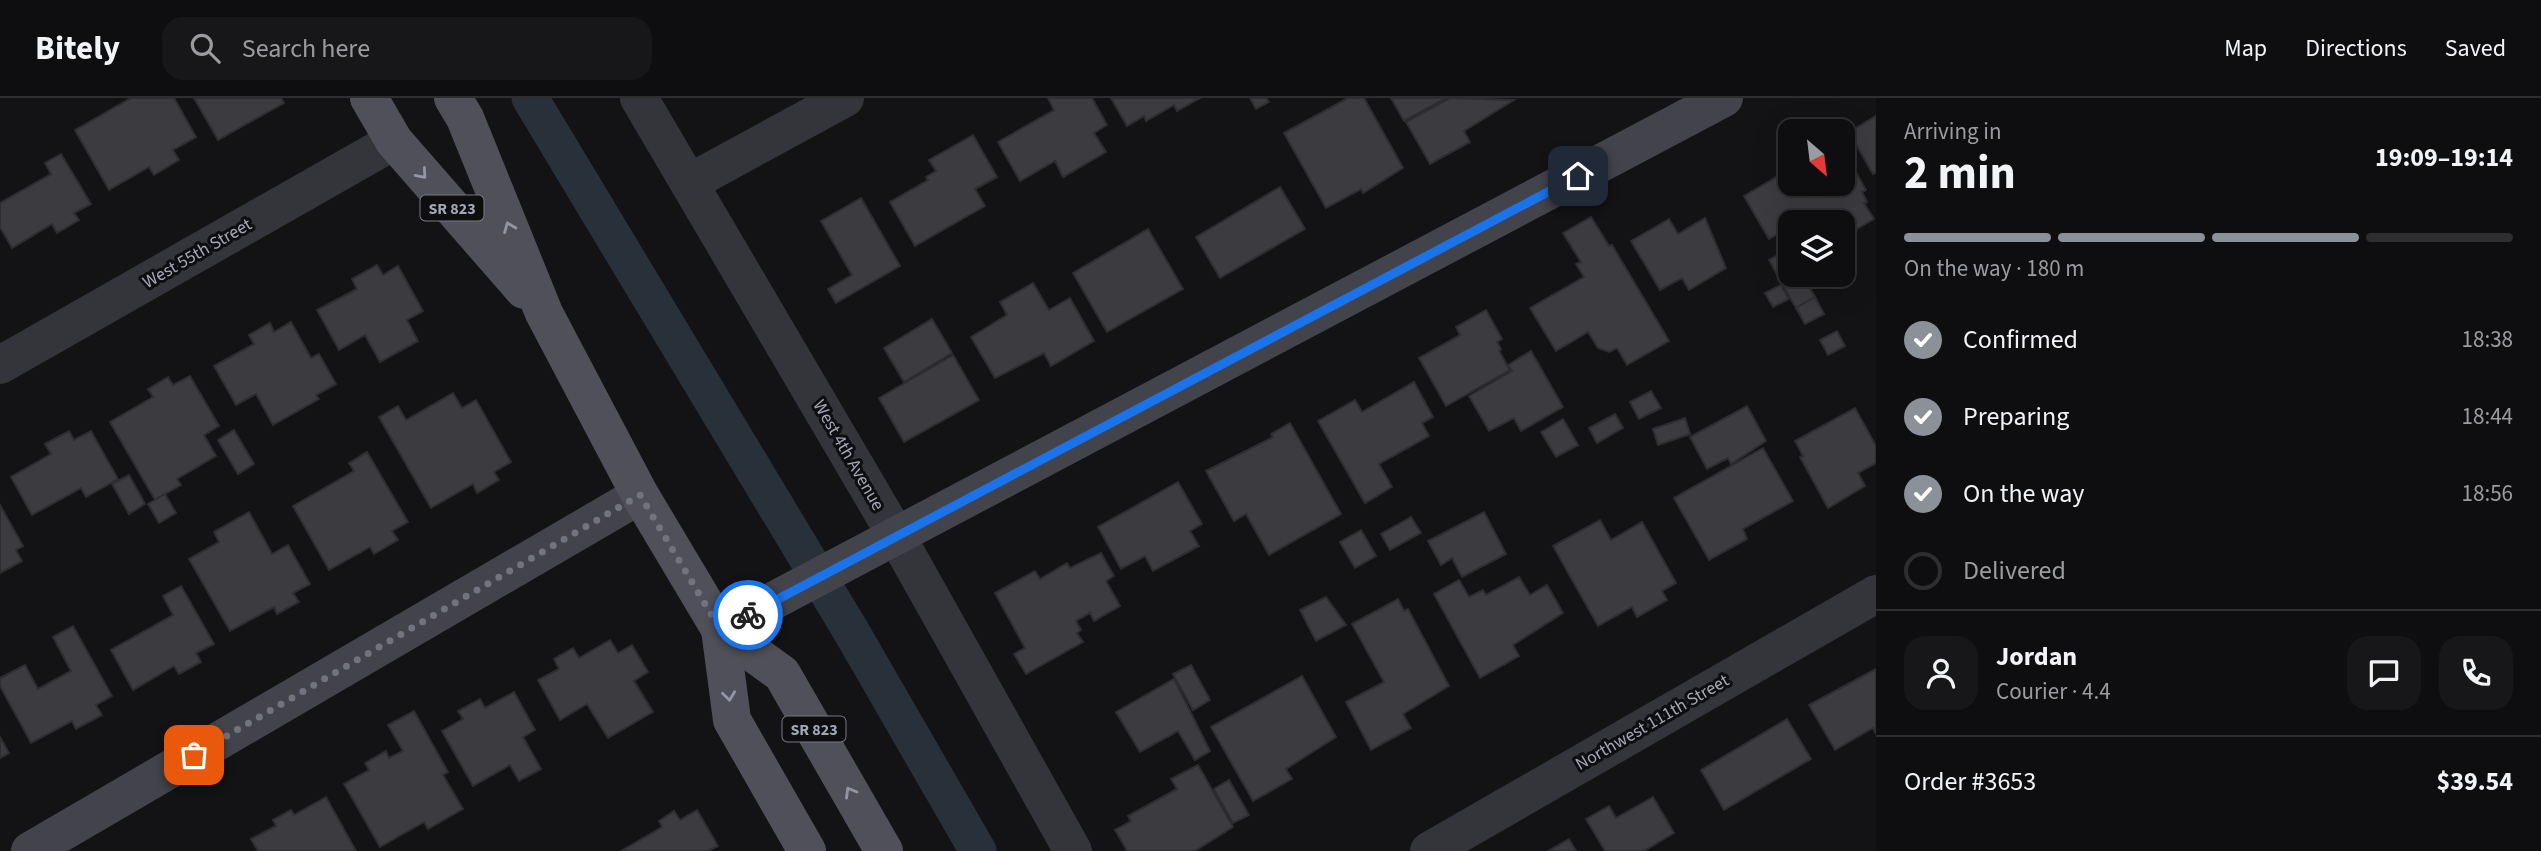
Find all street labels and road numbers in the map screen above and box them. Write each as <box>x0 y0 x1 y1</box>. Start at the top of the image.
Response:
road number: SR 823 <box>420 195 484 220</box>
street label: West 55th Street <box>138 212 257 295</box>
street label: West 4th Avenue <box>807 395 890 515</box>
street label: Northwest 111th Street <box>1571 668 1734 777</box>
road number: SR 823 <box>782 716 846 742</box>

